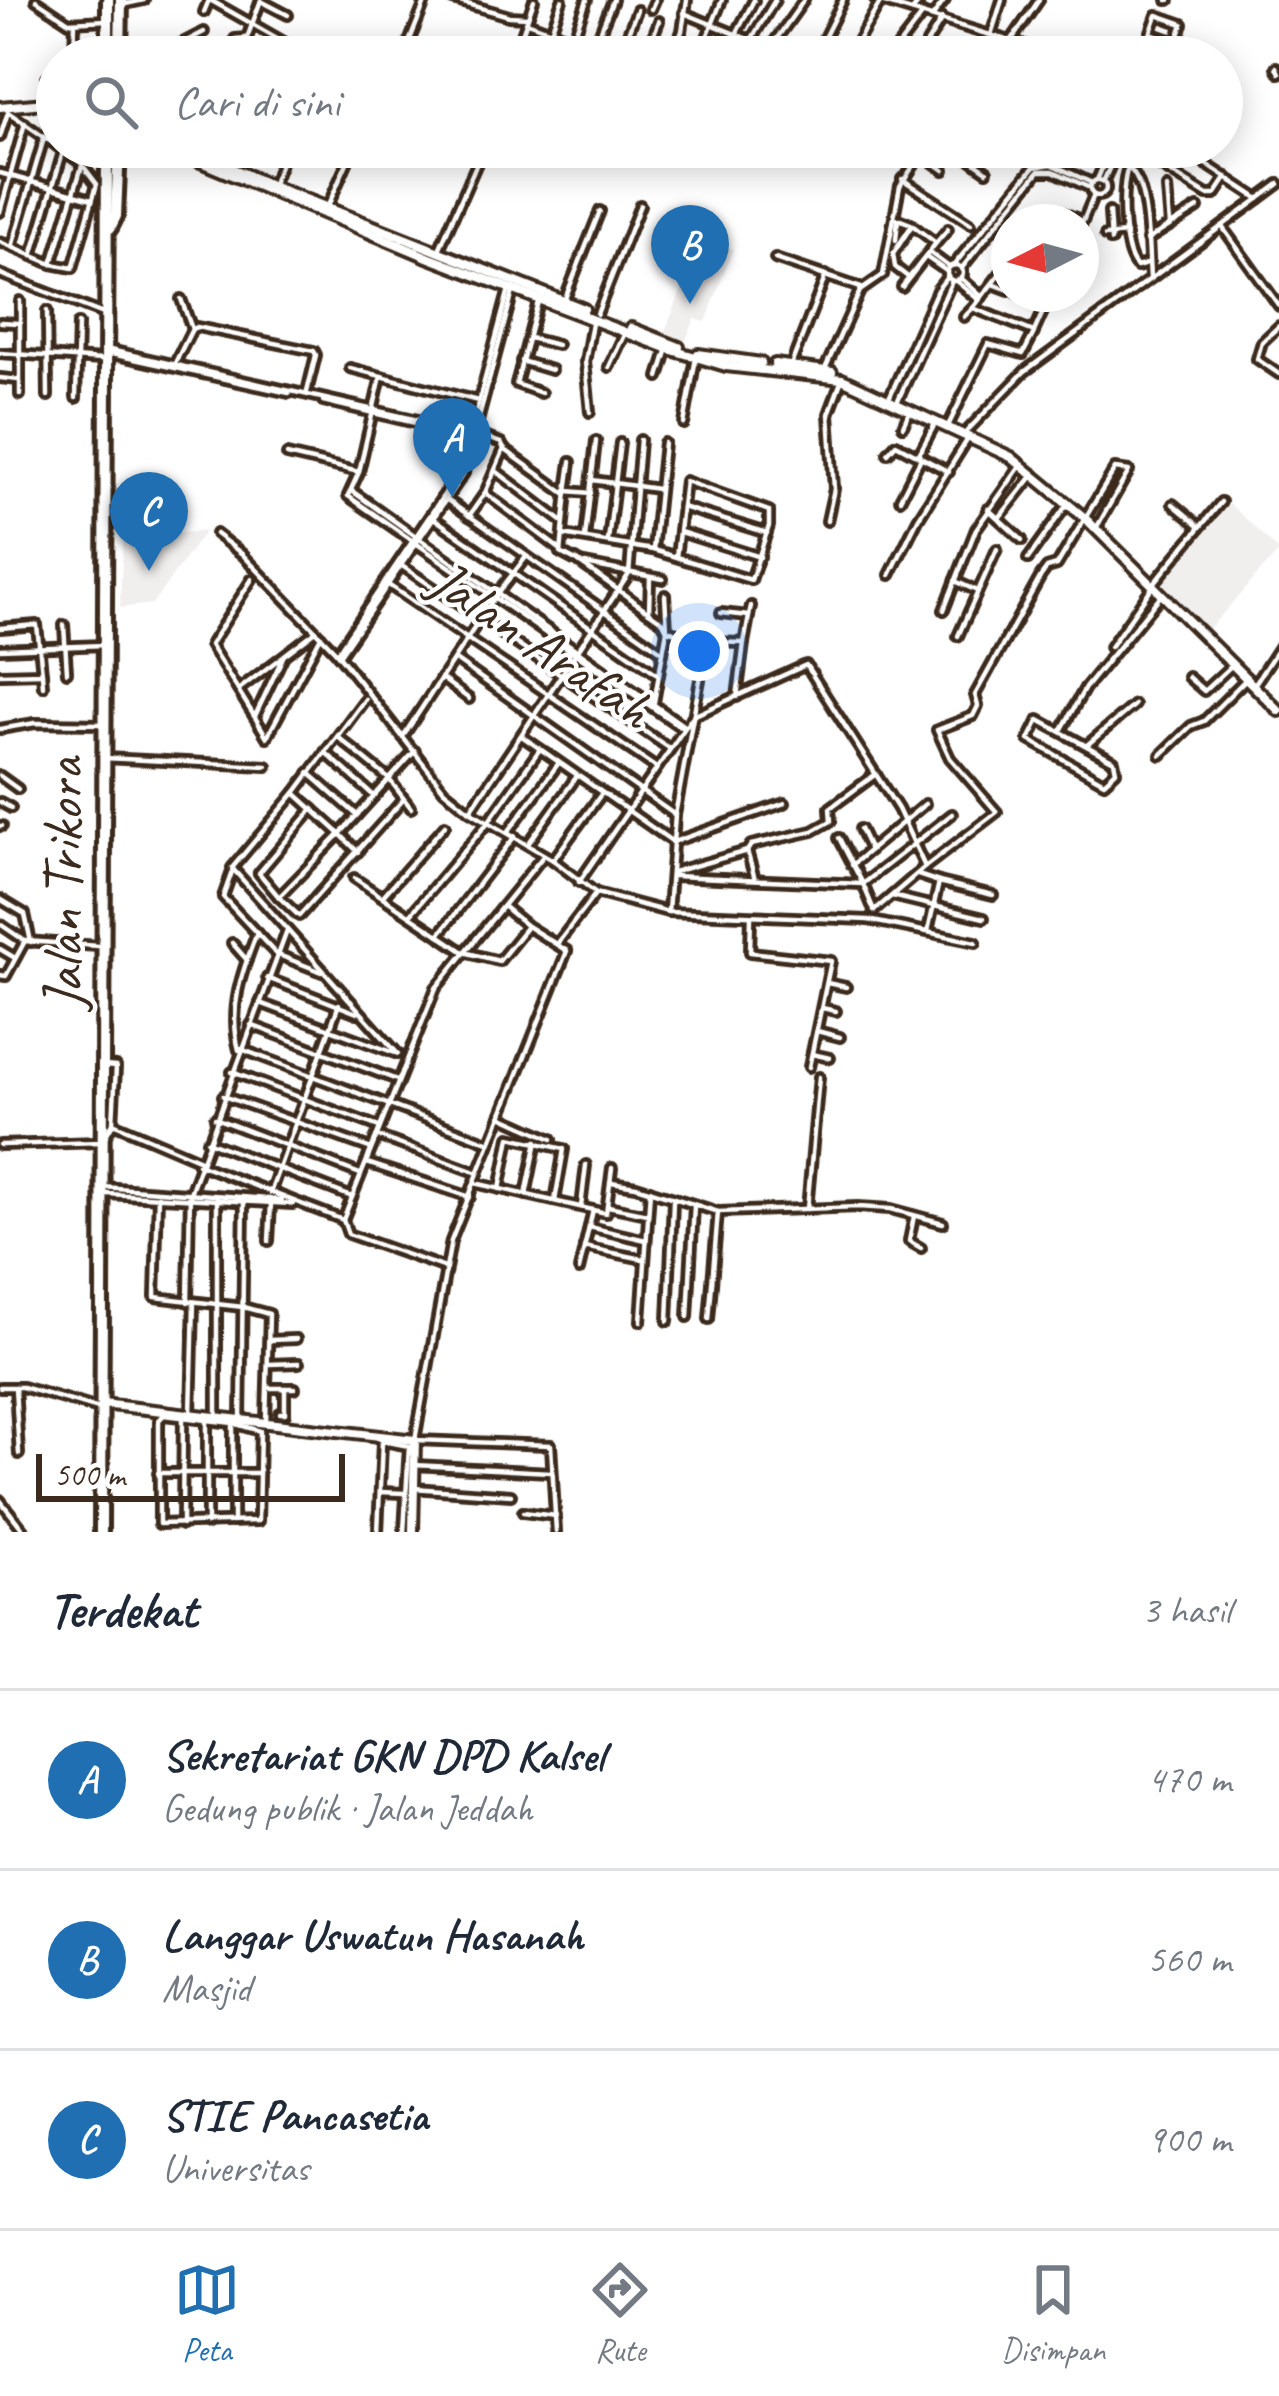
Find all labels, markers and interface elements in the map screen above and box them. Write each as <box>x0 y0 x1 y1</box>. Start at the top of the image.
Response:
search box <box>36 36 1243 168</box>
icon: search <box>78 69 144 135</box>
text: Cari di sini <box>174 74 340 131</box>
north arrow <box>991 204 1099 312</box>
pin: B <box>651 205 729 304</box>
pin: A <box>413 398 491 497</box>
pin: C <box>110 472 188 571</box>
street label: Jalan Arafah <box>414 542 668 746</box>
your location <box>669 621 729 681</box>
street label: Jalan Trikora <box>27 755 99 1013</box>
scale bar <box>36 1448 345 1501</box>
text: 500 m <box>54 1454 125 1496</box>
text: Terdekat <box>48 1578 197 1642</box>
text: 3 hasil <box>1142 1586 1231 1635</box>
text: Sekretariat GKN DPD Kalsel <box>162 1727 604 1784</box>
text: A <box>77 1755 97 1804</box>
text: 470 m <box>1147 1755 1231 1804</box>
text: Gedung publik · Jalan Jeddah <box>162 1784 533 1833</box>
text: Langgar Uswatun Hasanah <box>162 1907 583 1964</box>
text: B <box>77 1935 97 1984</box>
text: 560 m <box>1147 1935 1231 1984</box>
text: Masjid <box>162 1964 251 2013</box>
text: STIE Pancasetia <box>162 2087 428 2144</box>
text: C <box>78 2115 96 2164</box>
text: 900 m <box>1147 2115 1231 2164</box>
text: Universitas <box>162 2144 309 2193</box>
tab: Peta <box>174 2257 240 2371</box>
tab: Rute <box>587 2257 653 2371</box>
tab: Disimpan <box>1001 2257 1105 2371</box>

